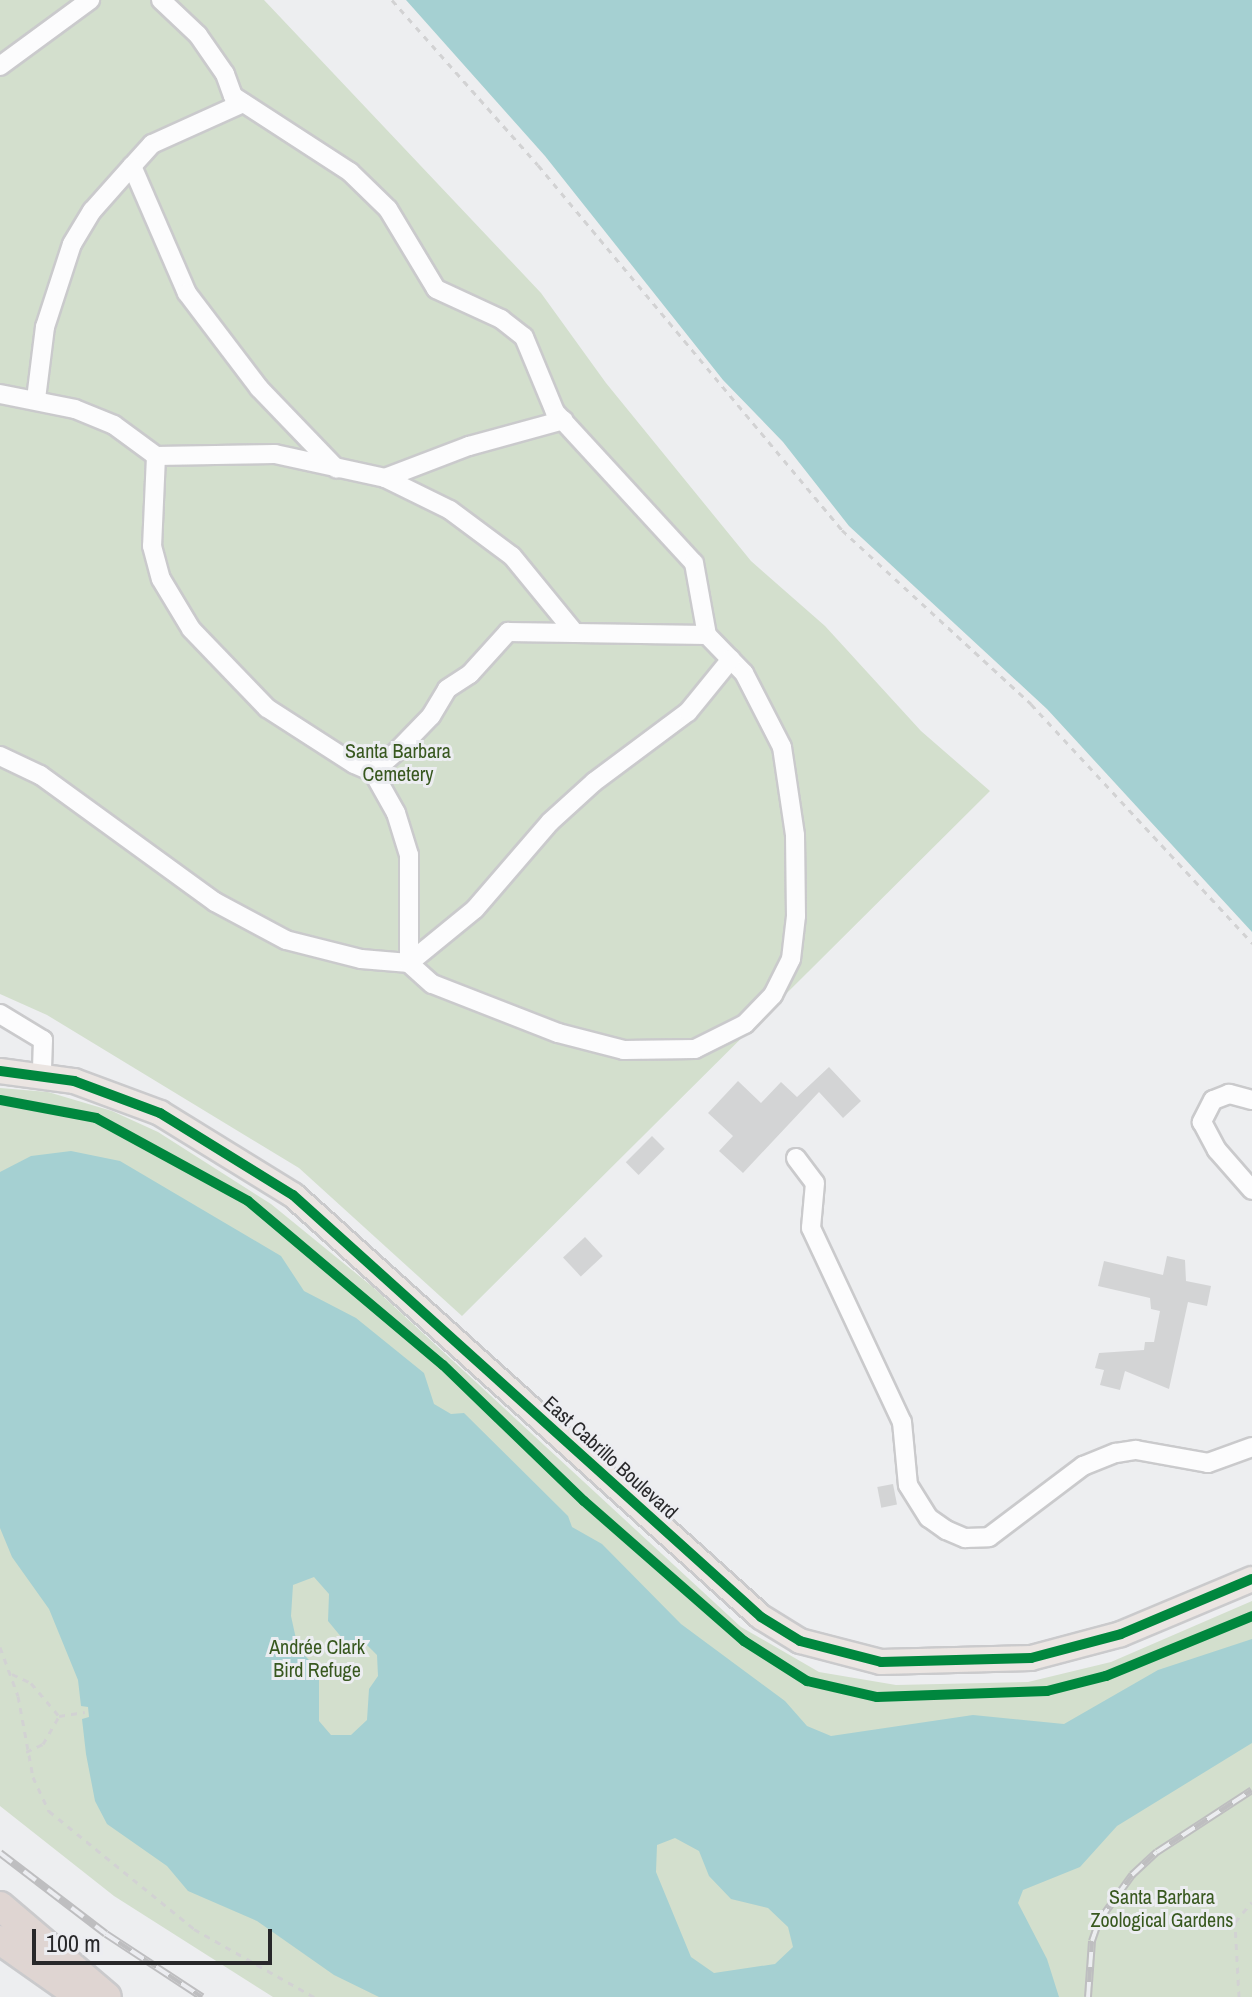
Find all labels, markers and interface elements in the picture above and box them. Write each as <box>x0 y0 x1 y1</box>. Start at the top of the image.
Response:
park label: Santa Barbara Cemetery <box>345 739 451 786</box>
street label: East Cabrillo Boulevard <box>539 1390 683 1524</box>
park label: Andrée Clark Bird Refuge <box>269 1635 365 1682</box>
park label: Santa Barbara Zoological Gardens <box>1090 1885 1234 1932</box>
scale bar <box>36 1913 276 1963</box>
text: 100 m <box>46 1927 101 1959</box>

